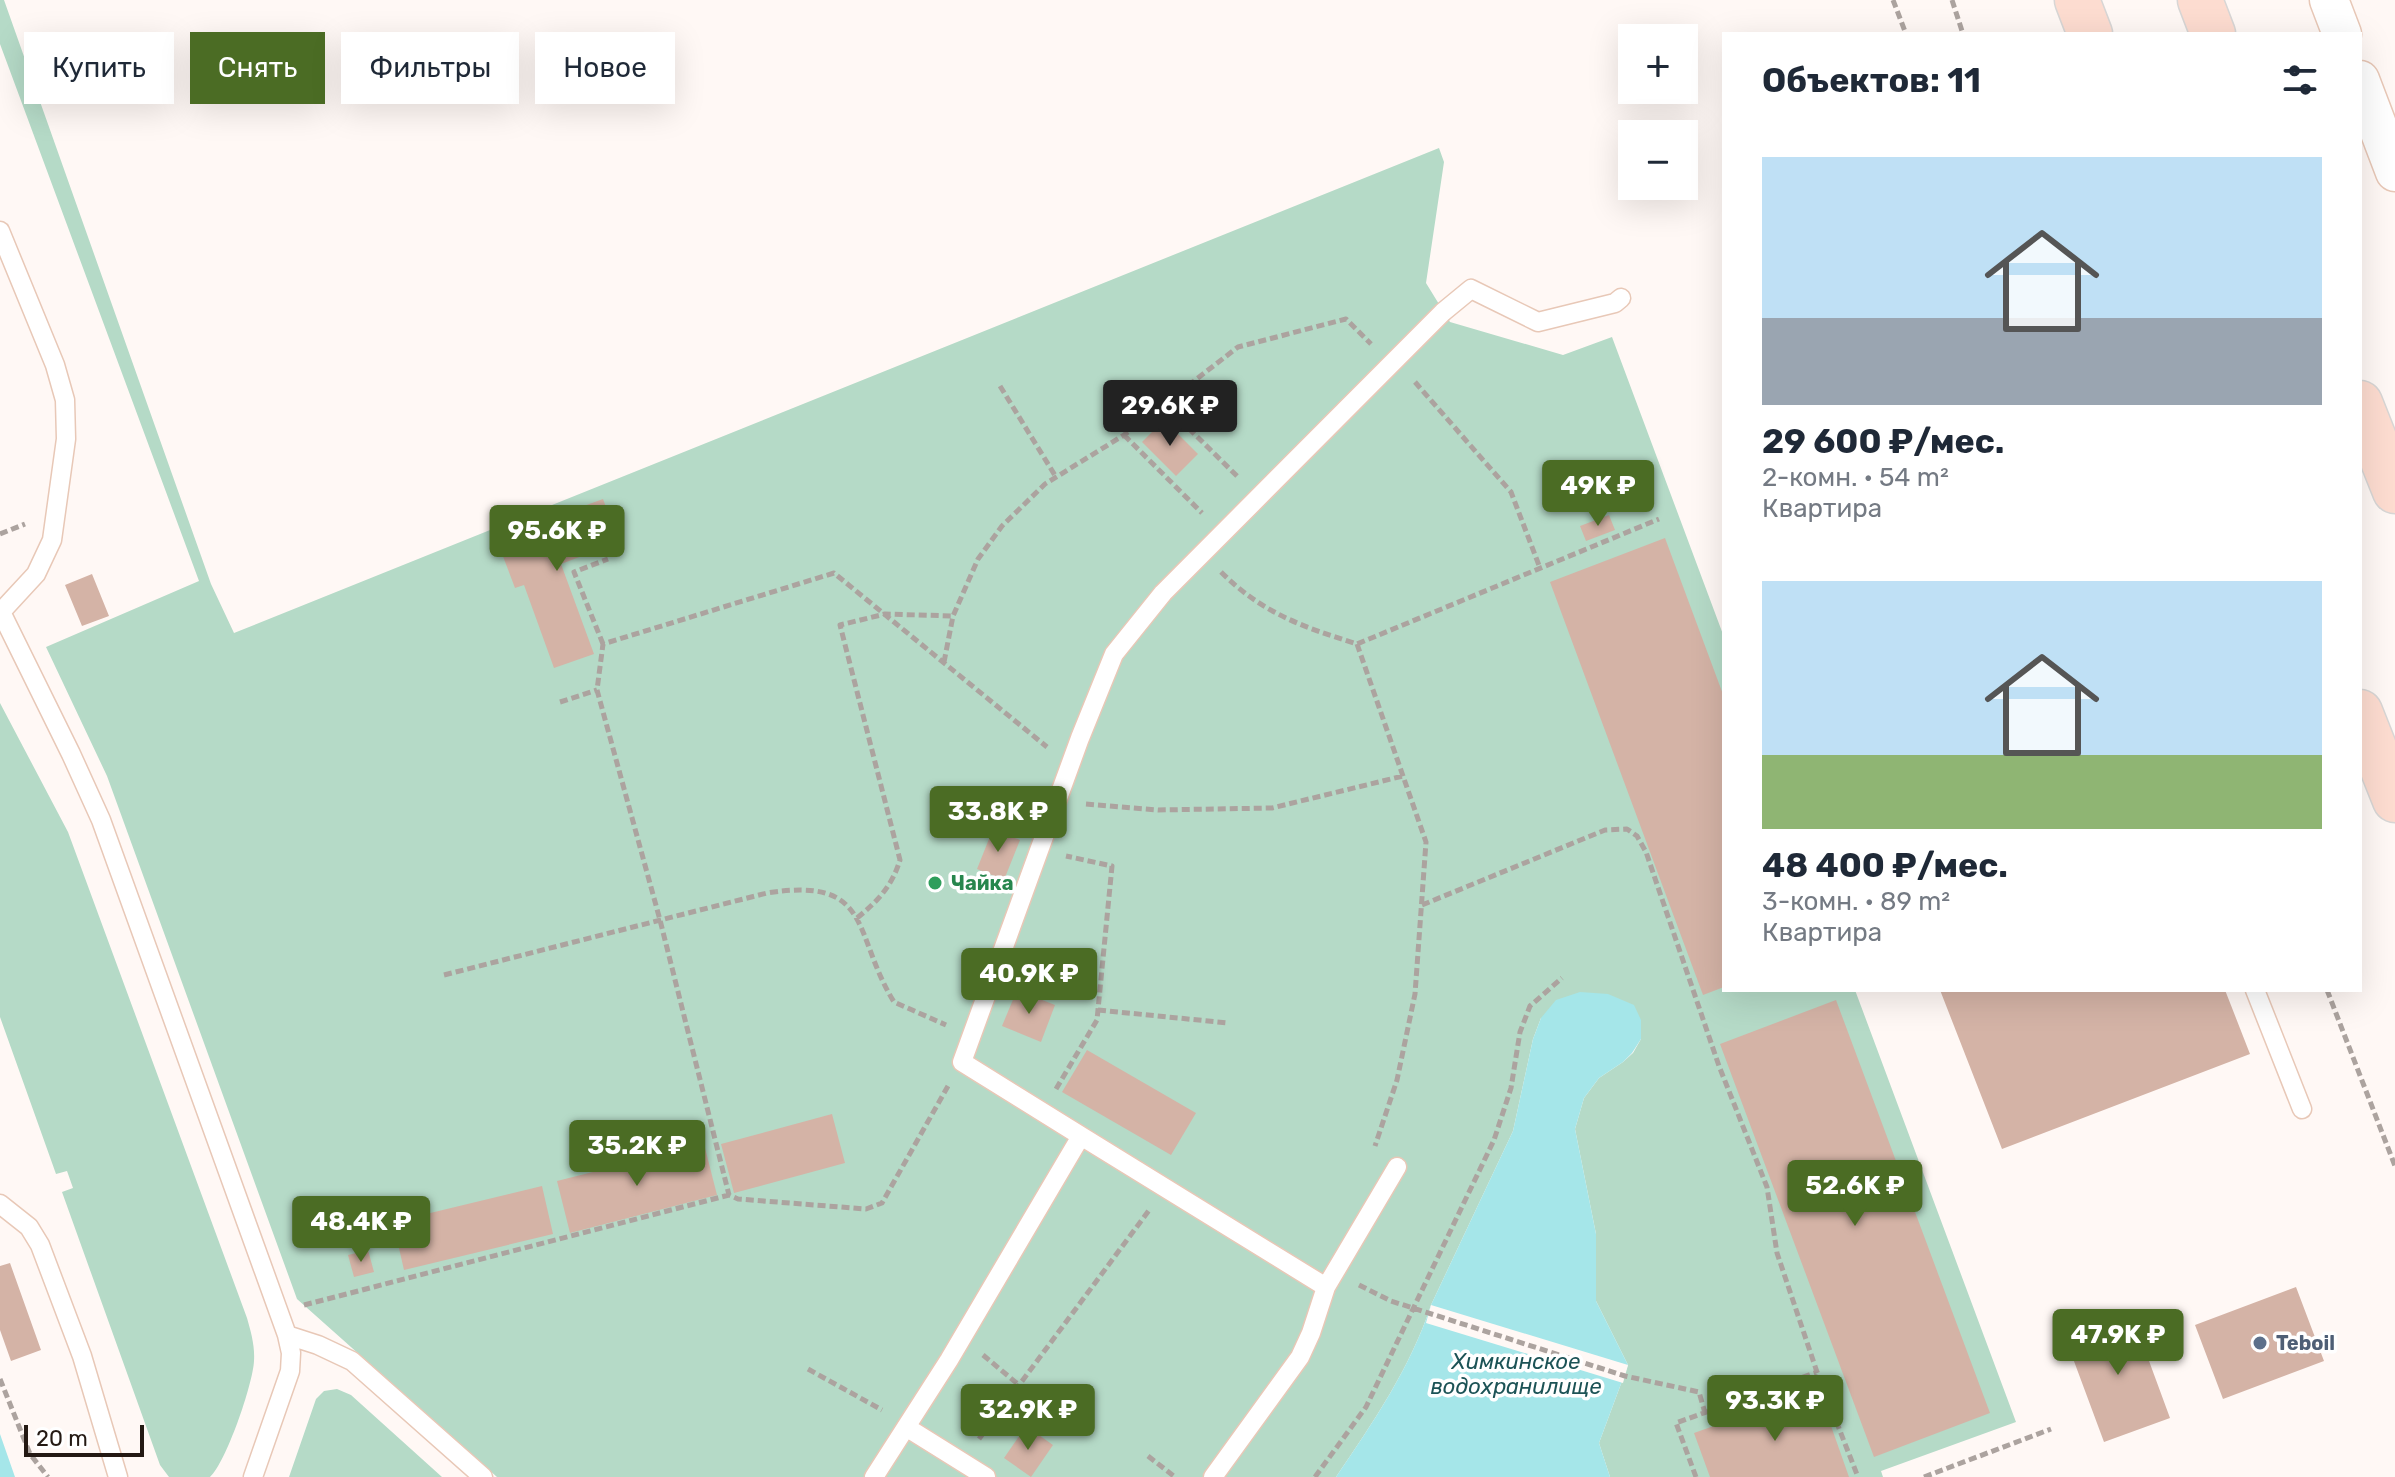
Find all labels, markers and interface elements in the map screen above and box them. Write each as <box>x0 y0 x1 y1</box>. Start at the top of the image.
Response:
map controls <box>1618 24 1698 200</box>
button: + <box>1618 24 1698 104</box>
chip: Купить <box>24 32 174 104</box>
chip: Снять <box>190 32 325 104</box>
chip: Фильтры <box>341 32 519 104</box>
chip: Новое <box>535 32 675 104</box>
icon: filters <box>2278 58 2322 102</box>
text: Объектов: 11 <box>1762 60 1981 101</box>
button: − <box>1618 120 1698 200</box>
icon: home <box>1970 209 2114 353</box>
pin: 29.6K ₽ <box>1096 380 1244 448</box>
text: 29.6K ₽ <box>1121 390 1219 421</box>
text: 29 600 ₽/мес. <box>1762 421 2005 462</box>
pin: 49K ₽ <box>1542 460 1654 528</box>
text: 2-комн. · 54 m² <box>1762 462 1949 493</box>
text: 49K ₽ <box>1560 470 1636 501</box>
text: Квартира <box>1762 493 1882 524</box>
pin: 95.6K ₽ <box>483 505 631 573</box>
text: 95.6K ₽ <box>508 515 606 546</box>
icon: home <box>1970 633 2114 777</box>
pin: 33.8K ₽ <box>924 786 1072 854</box>
text: 33.8K ₽ <box>948 796 1048 827</box>
text: 48 400 ₽/мес. <box>1762 845 2008 886</box>
place label: Чайка <box>951 871 1013 895</box>
marker: Чайка <box>926 874 944 892</box>
text: 3-комн. · 89 m² <box>1762 886 1950 917</box>
text: Квартира <box>1762 917 1882 948</box>
pin: 40.9K ₽ <box>955 948 1103 1016</box>
text: 40.9K ₽ <box>979 958 1079 989</box>
pin: 35.2K ₽ <box>563 1120 711 1188</box>
text: 35.2K ₽ <box>587 1130 687 1161</box>
pin: 52.6K ₽ <box>1781 1160 1929 1228</box>
text: 52.6K ₽ <box>1805 1170 1905 1201</box>
pin: 48.4K ₽ <box>287 1196 435 1264</box>
text: 48.4K ₽ <box>310 1206 412 1237</box>
pin: 47.9K ₽ <box>2044 1309 2192 1377</box>
text: 47.9K ₽ <box>2071 1319 2165 1350</box>
place label: Teboil <box>2276 1331 2335 1355</box>
marker: Teboil <box>2251 1334 2269 1352</box>
water label: Химкинское водохранилище <box>1431 1348 1601 1400</box>
pin: 93.3K ₽ <box>1701 1375 1849 1443</box>
pin: 32.9K ₽ <box>954 1384 1102 1452</box>
text: 93.3K ₽ <box>1725 1385 1825 1416</box>
text: 32.9K ₽ <box>979 1394 1077 1425</box>
scale bar <box>24 1421 144 1457</box>
text: 20 m <box>36 1425 88 1452</box>

